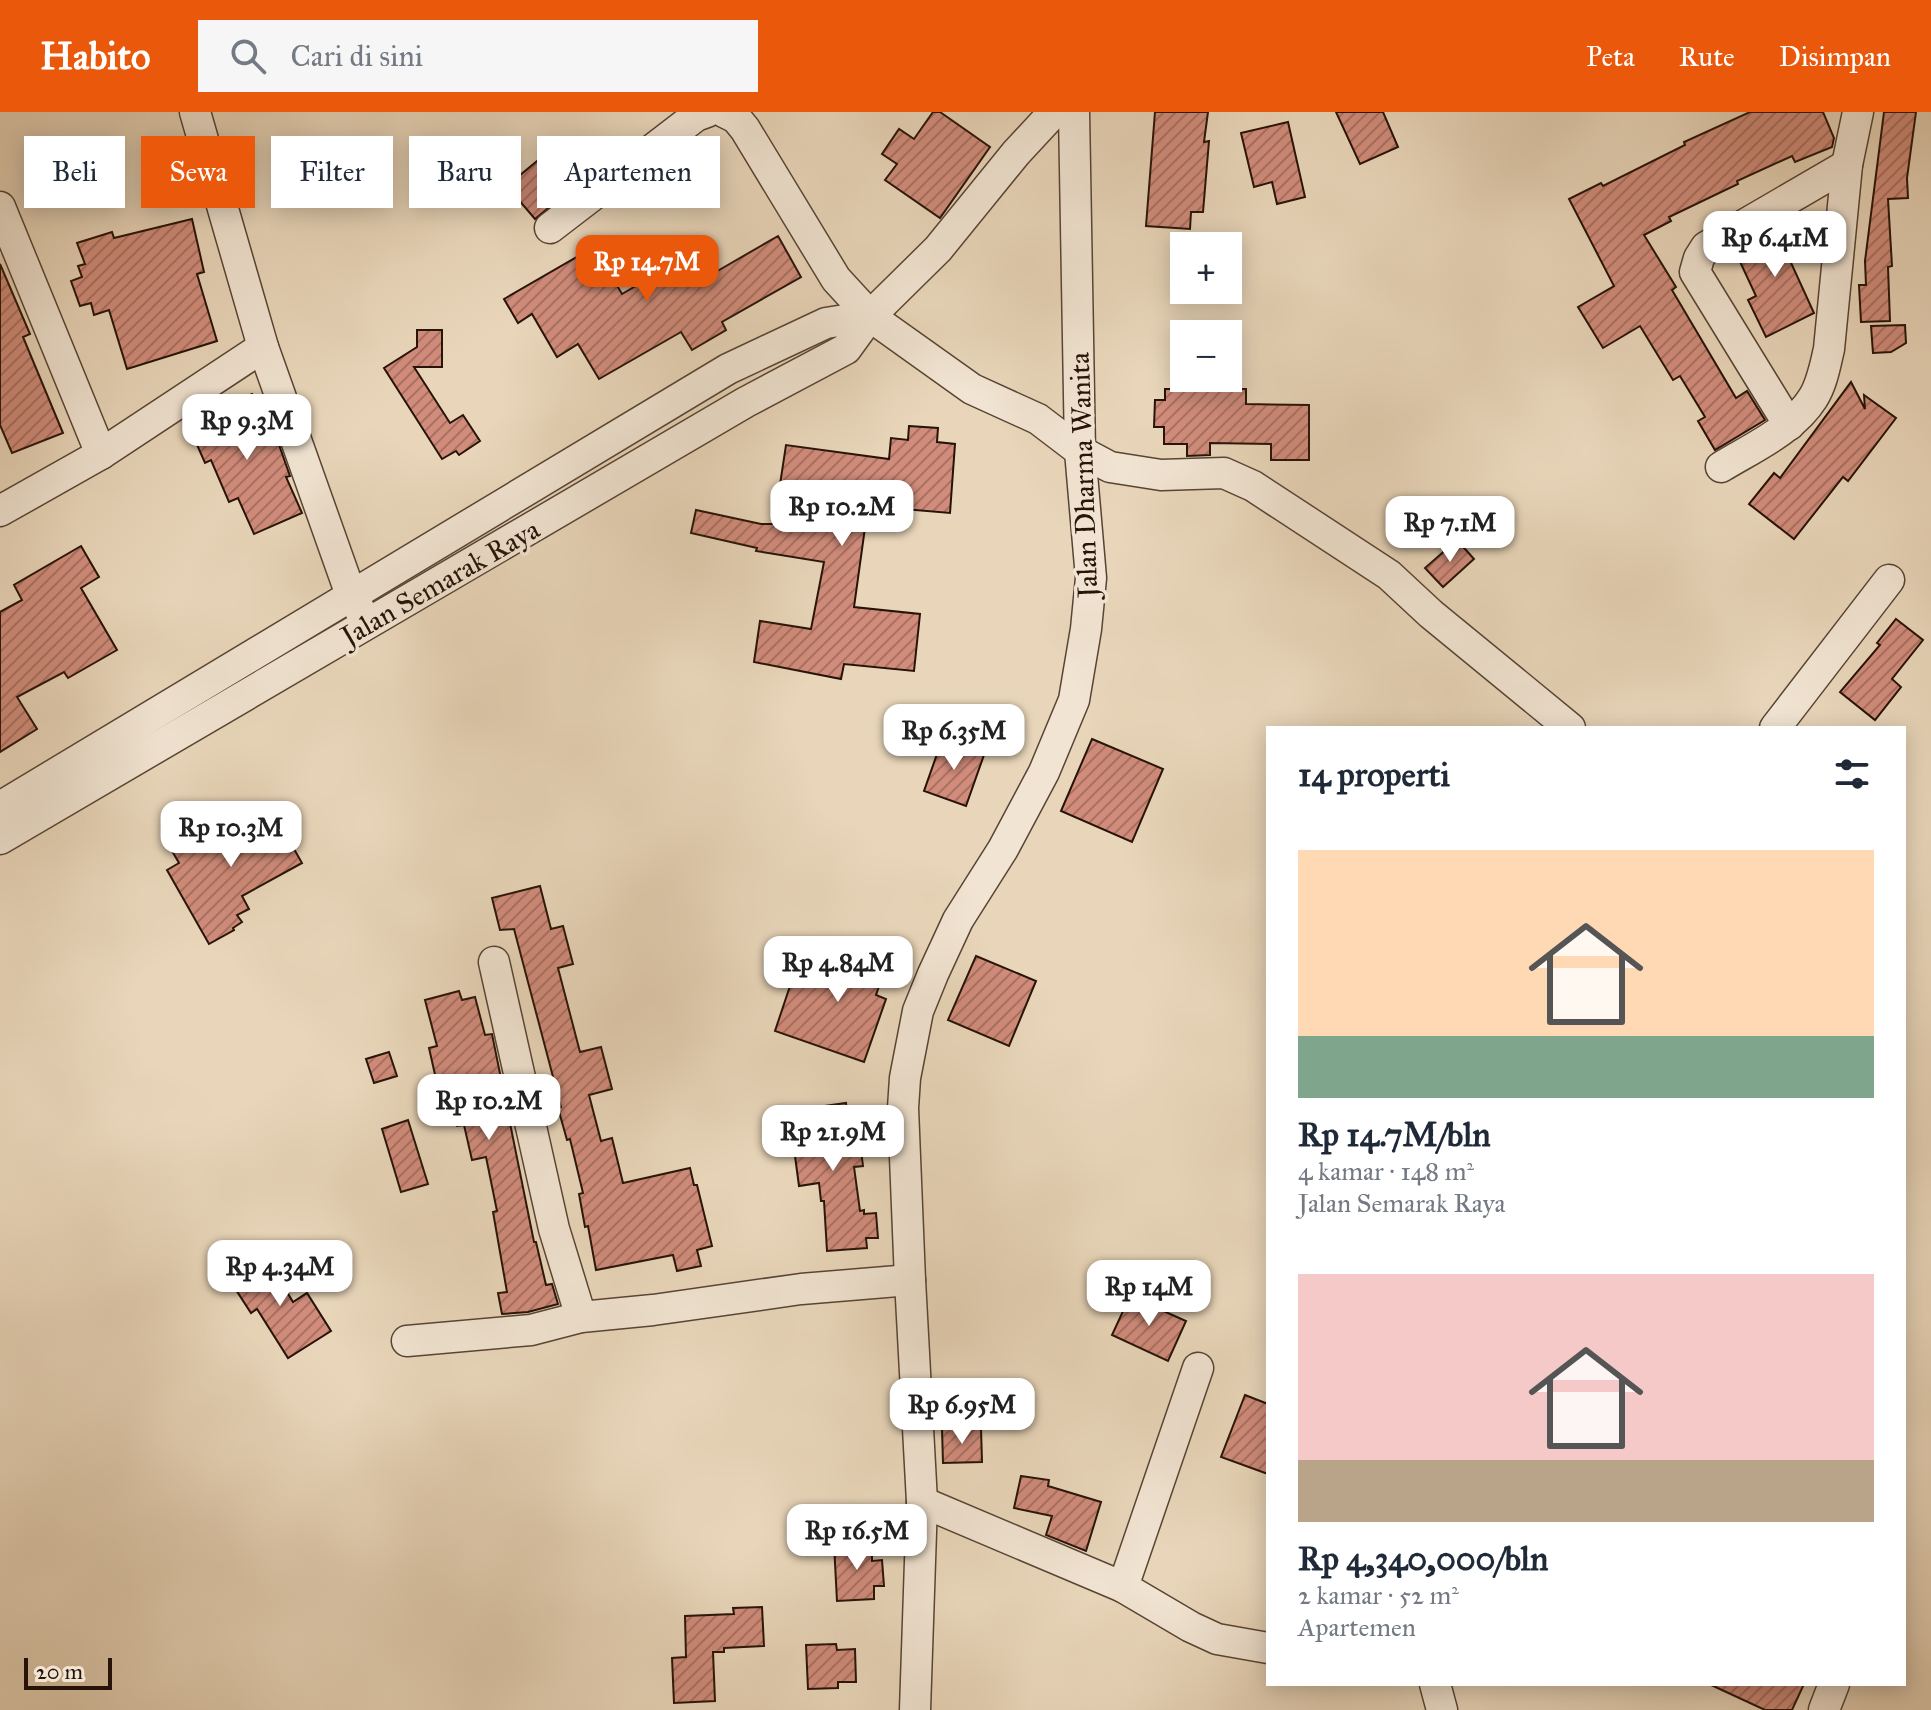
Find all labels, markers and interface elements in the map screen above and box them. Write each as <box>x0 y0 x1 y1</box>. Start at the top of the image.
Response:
search box <box>198 20 758 92</box>
text: Habito <box>40 33 150 79</box>
icon: search <box>226 34 270 78</box>
text: Cari di sini <box>290 38 423 74</box>
text: Peta <box>1586 39 1635 74</box>
text: Rute <box>1679 39 1735 74</box>
text: Disimpan <box>1779 39 1891 74</box>
chip: Beli <box>24 136 125 208</box>
chip: Sewa <box>141 136 255 208</box>
chip: Filter <box>271 136 393 208</box>
chip: Baru <box>409 136 521 208</box>
chip: Apartemen <box>537 136 720 208</box>
pin: Rp 6.41M <box>1692 211 1858 279</box>
text: Rp 6.41M <box>1721 221 1829 253</box>
map controls <box>1170 232 1242 392</box>
button: + <box>1170 232 1242 304</box>
pin: Rp 14.7M <box>564 235 730 303</box>
text: Rp 14.7M <box>594 245 700 277</box>
button: − <box>1170 320 1242 392</box>
street label: Jalan Dharma Wanita <box>1062 351 1105 601</box>
pin: Rp 9.3M <box>173 394 321 462</box>
text: Rp 9.3M <box>200 404 294 436</box>
pin: Rp 10.2M <box>759 480 925 548</box>
text: Rp 10.2M <box>788 490 896 522</box>
pin: Rp 7.1M <box>1376 496 1524 564</box>
text: Rp 7.1M <box>1404 506 1496 538</box>
street label: Jalan Semarak Raya <box>332 511 546 655</box>
pin: Rp 6.35M <box>871 704 1037 772</box>
text: Rp 6.35M <box>902 714 1006 746</box>
icon: filters <box>1830 752 1874 796</box>
text: 14 properti <box>1298 754 1450 795</box>
pin: Rp 10.3M <box>148 801 314 869</box>
text: Rp 10.3M <box>179 811 283 843</box>
icon: home <box>1514 902 1658 1046</box>
pin: Rp 4.84M <box>755 936 921 1004</box>
text: Rp 4.84M <box>782 946 894 978</box>
pin: Rp 10.2M <box>406 1074 572 1142</box>
text: Rp 10.2M <box>435 1084 543 1116</box>
pin: Rp 21.9M <box>750 1105 916 1173</box>
text: Rp 14.7M/bln <box>1298 1114 1491 1155</box>
text: Rp 21.9M <box>780 1115 886 1147</box>
text: 4 kamar · 148 m² <box>1298 1155 1474 1187</box>
text: Jalan Semarak Raya <box>1298 1187 1506 1219</box>
pin: Rp 4.34M <box>197 1240 363 1308</box>
text: Rp 4.34M <box>225 1250 335 1282</box>
pin: Rp 14M <box>1084 1260 1214 1328</box>
text: Rp 14M <box>1105 1270 1193 1302</box>
icon: home <box>1514 1326 1658 1470</box>
pin: Rp 6.95M <box>879 1378 1045 1446</box>
text: Rp 6.95M <box>908 1388 1016 1420</box>
pin: Rp 16.5M <box>774 1504 940 1572</box>
text: Rp 16.5M <box>805 1514 909 1546</box>
text: Rp 4,340,000/bln <box>1298 1538 1548 1579</box>
text: 2 kamar · 52 m² <box>1298 1579 1459 1611</box>
text: Apartemen <box>1298 1611 1416 1643</box>
scale bar <box>24 1654 112 1690</box>
text: 20 m <box>36 1658 83 1685</box>

